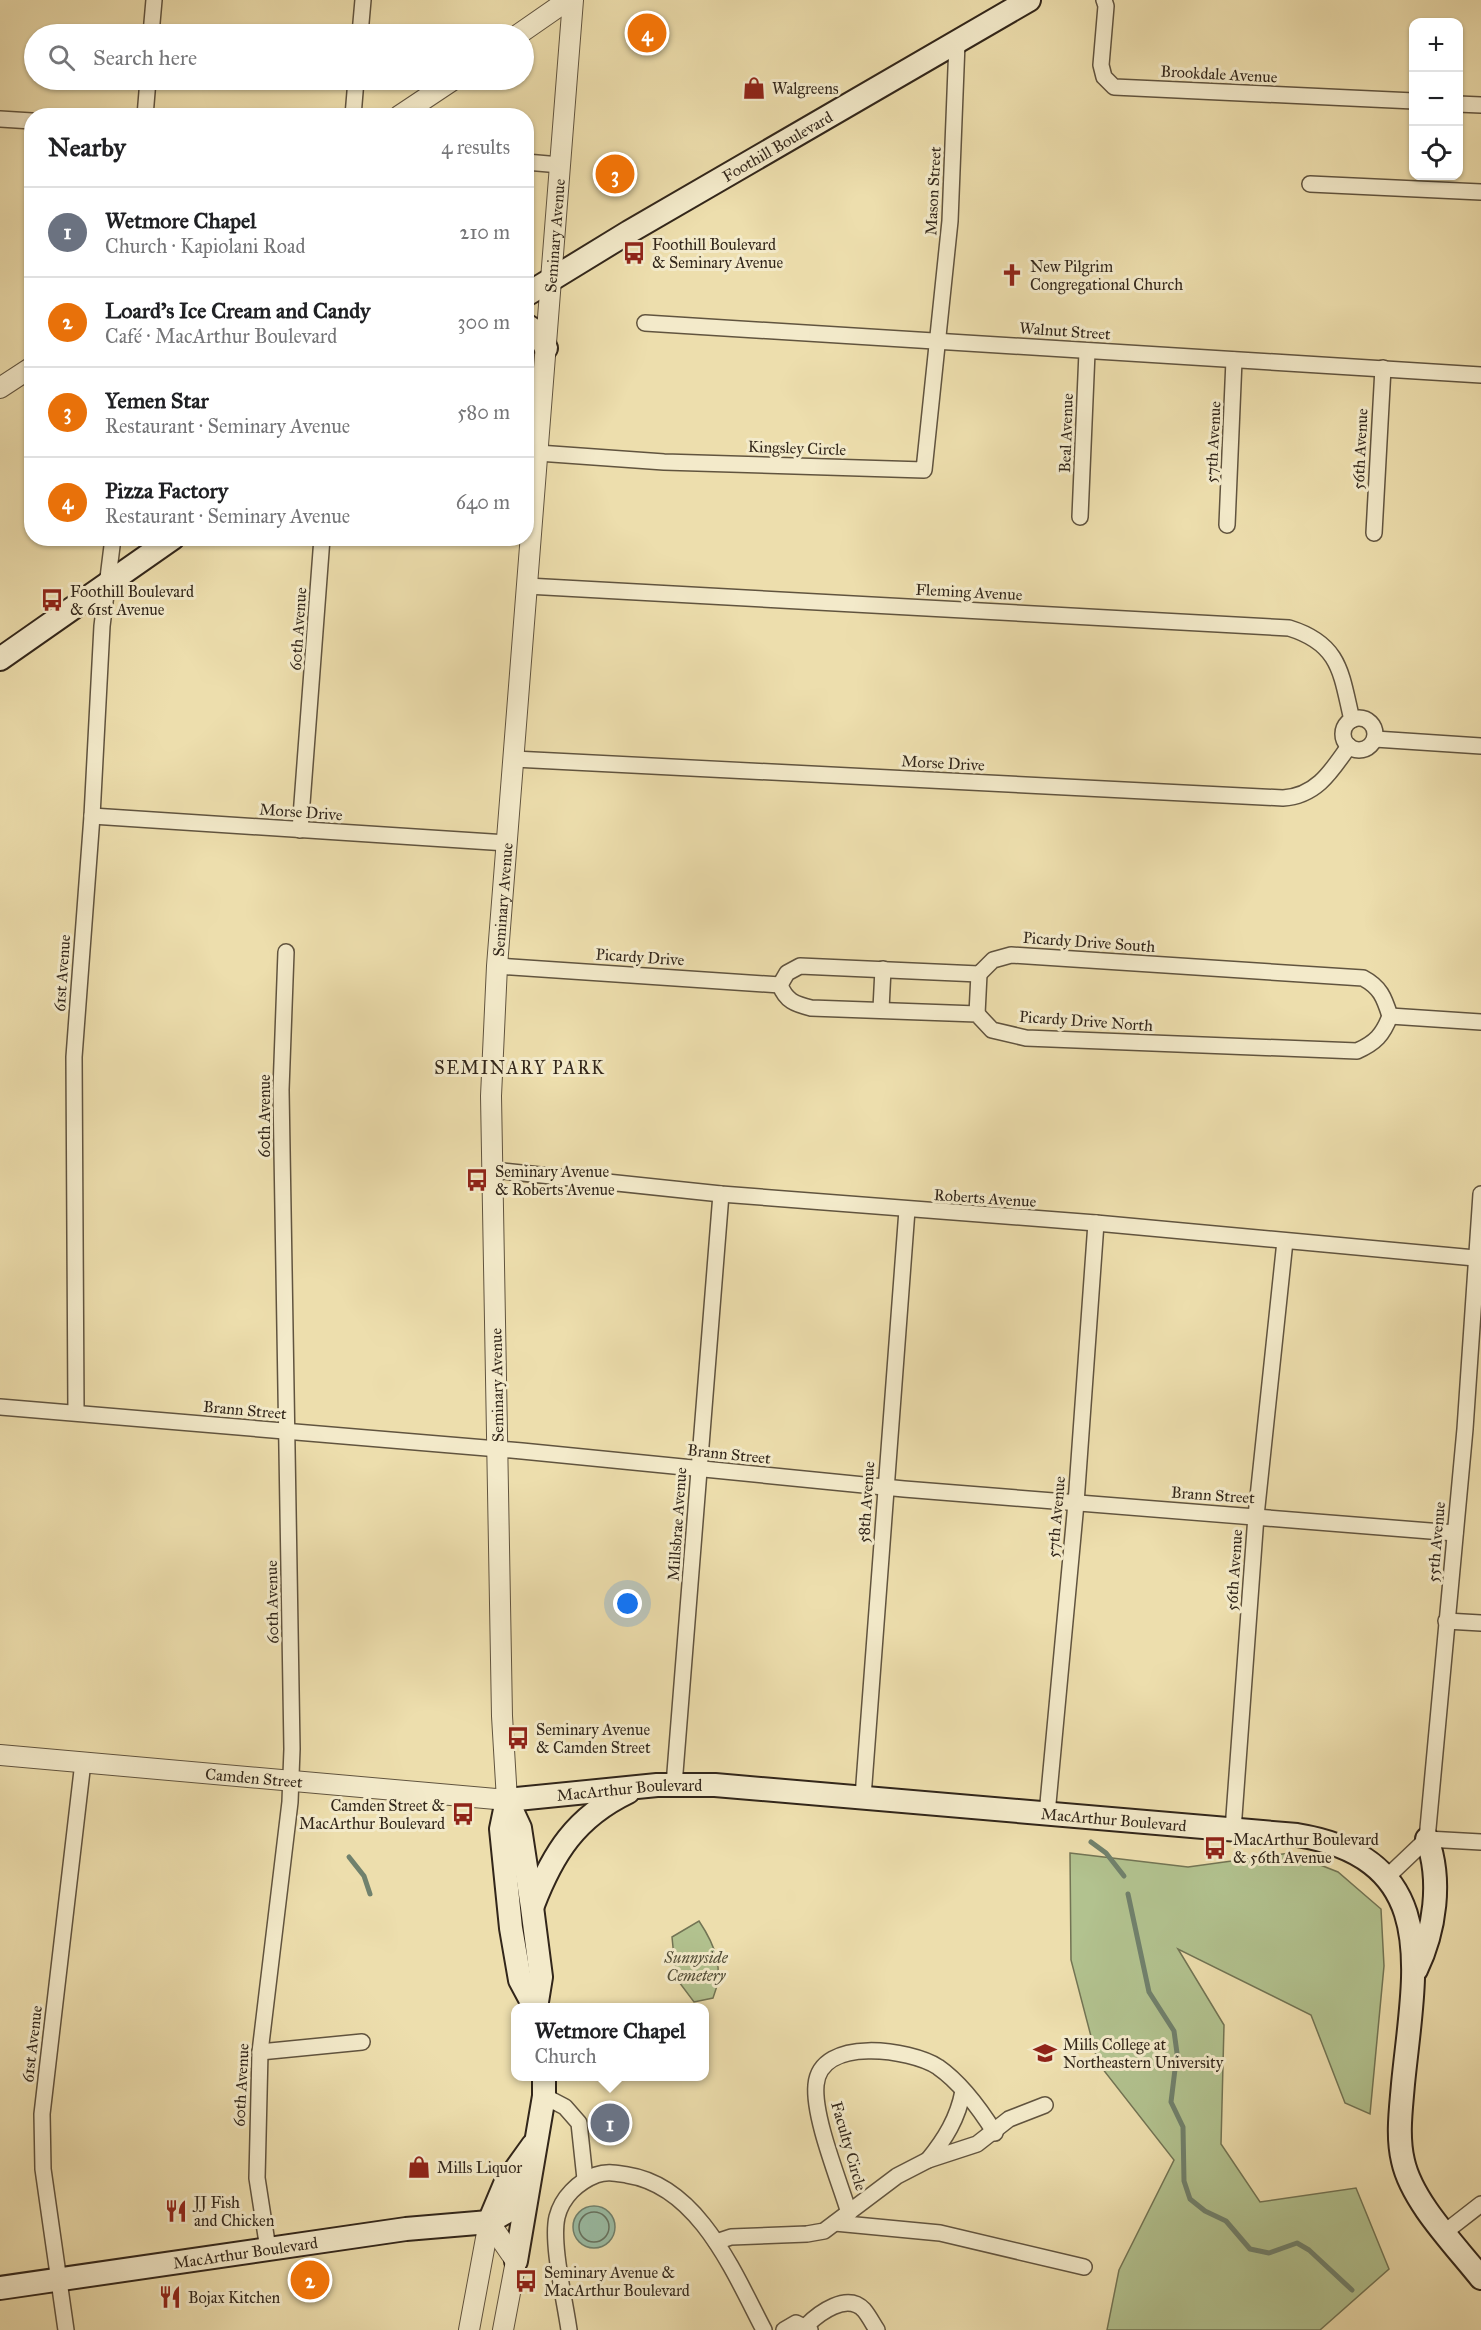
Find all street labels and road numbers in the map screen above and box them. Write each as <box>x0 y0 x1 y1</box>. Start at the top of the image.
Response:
street label: Brookdale Avenue <box>1160 61 1278 87</box>
street label: Foothill Boulevard <box>719 107 836 185</box>
street label: Mason Street <box>921 146 945 236</box>
street label: Seminary Avenue <box>541 178 568 293</box>
street label: Walnut Street <box>1019 318 1112 344</box>
street label: Beal Avenue <box>1055 392 1077 473</box>
street label: 57th Avenue <box>1201 400 1225 483</box>
street label: 56th Avenue <box>1348 407 1372 490</box>
street label: Kingsley Circle <box>747 437 847 460</box>
street label: Fleming Avenue <box>915 580 1023 605</box>
street label: 60th Avenue <box>286 586 310 671</box>
street label: Morse Drive <box>901 751 985 775</box>
street label: Morse Drive <box>259 800 344 824</box>
street label: Seminary Avenue <box>488 842 516 957</box>
street label: Picardy Drive South <box>1022 928 1156 956</box>
street label: 61st Avenue <box>50 933 74 1012</box>
street label: Picardy Drive <box>595 944 685 970</box>
street label: Picardy Drive North <box>1018 1007 1154 1035</box>
street label: 60th Avenue <box>255 1074 274 1158</box>
street label: Roberts Avenue <box>933 1185 1037 1211</box>
street label: Seminary Avenue <box>486 1327 507 1442</box>
street label: Brann Street <box>202 1397 288 1423</box>
street label: Brann Street <box>686 1440 772 1468</box>
street label: 58th Avenue <box>854 1460 878 1544</box>
street label: Millsbrae Avenue <box>664 1466 690 1582</box>
street label: 57th Avenue <box>1043 1475 1069 1559</box>
street label: Brann Street <box>1171 1483 1256 1507</box>
street label: 55th Avenue <box>1423 1501 1449 1583</box>
street label: 56th Avenue <box>1222 1528 1246 1611</box>
street label: 60th Avenue <box>262 1560 282 1644</box>
street label: Camden Street <box>205 1764 304 1791</box>
street label: MacArthur Boulevard <box>556 1776 702 1804</box>
street label: MacArthur Boulevard <box>1040 1804 1187 1835</box>
street label: 61st Avenue <box>18 2004 46 2084</box>
street label: 60th Avenue <box>229 2042 253 2127</box>
street label: Faculty Circle <box>827 2099 871 2193</box>
street label: MacArthur Boulevard <box>172 2232 319 2272</box>

